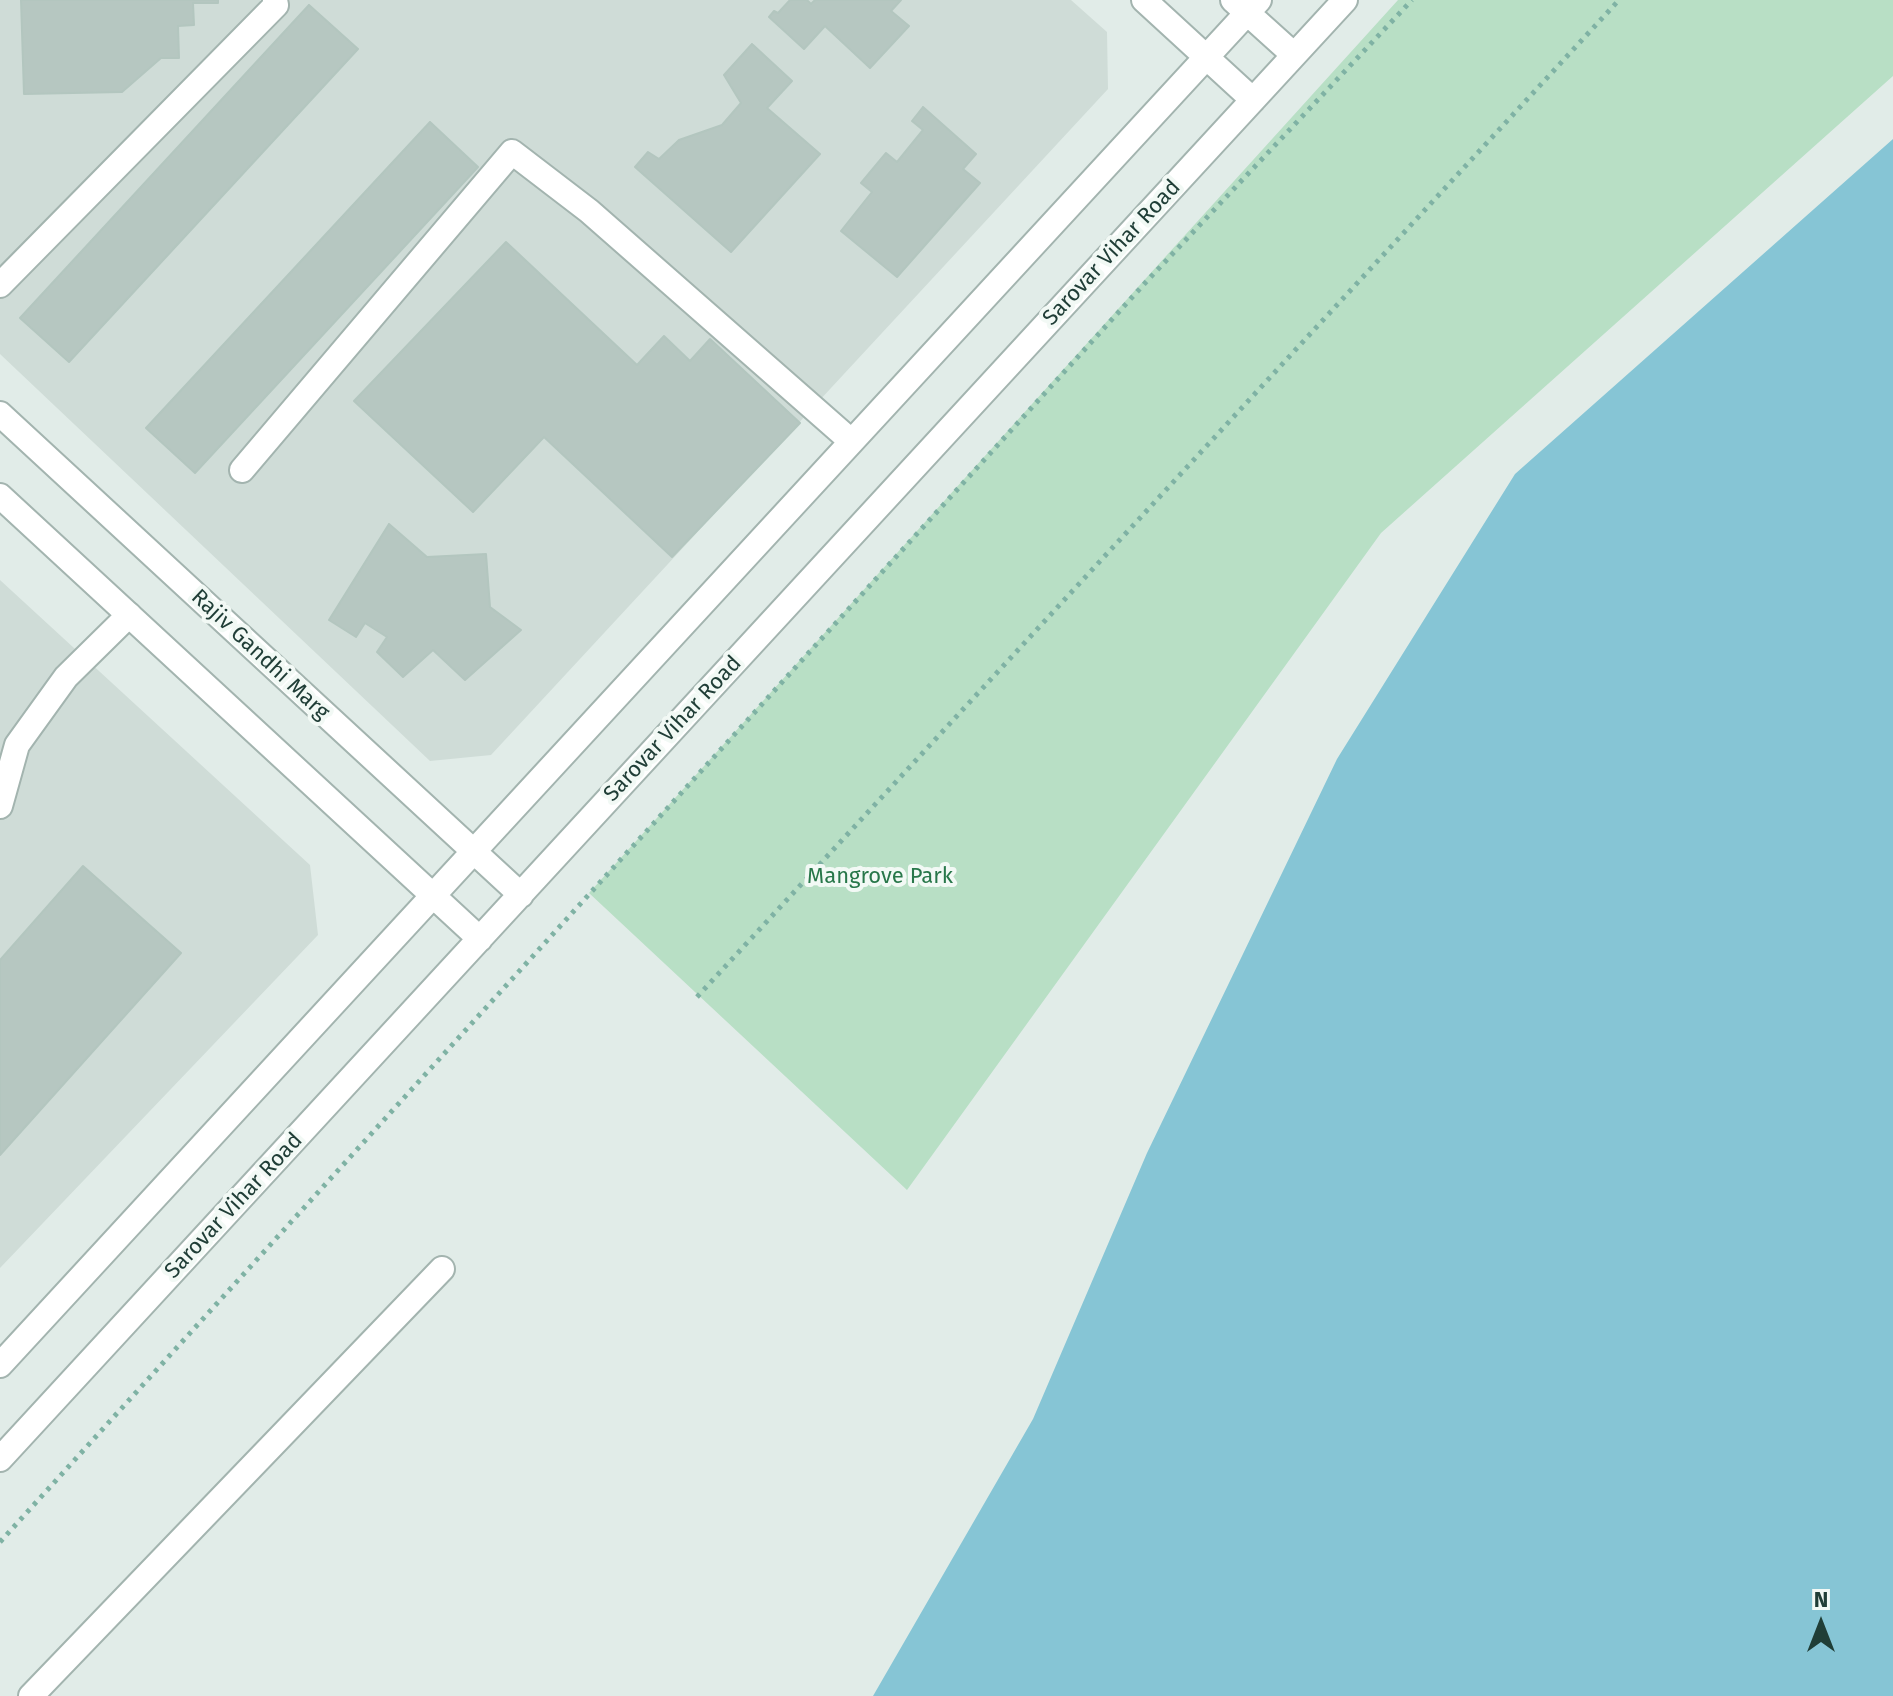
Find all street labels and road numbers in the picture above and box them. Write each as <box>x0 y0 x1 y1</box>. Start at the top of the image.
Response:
street label: Sarovar Vihar Road <box>1038 175 1186 331</box>
street label: Rajiv Gandhi Marg <box>185 584 335 726</box>
street label: Sarovar Vihar Road <box>599 651 747 807</box>
street label: Sarovar Vihar Road <box>160 1128 308 1284</box>

